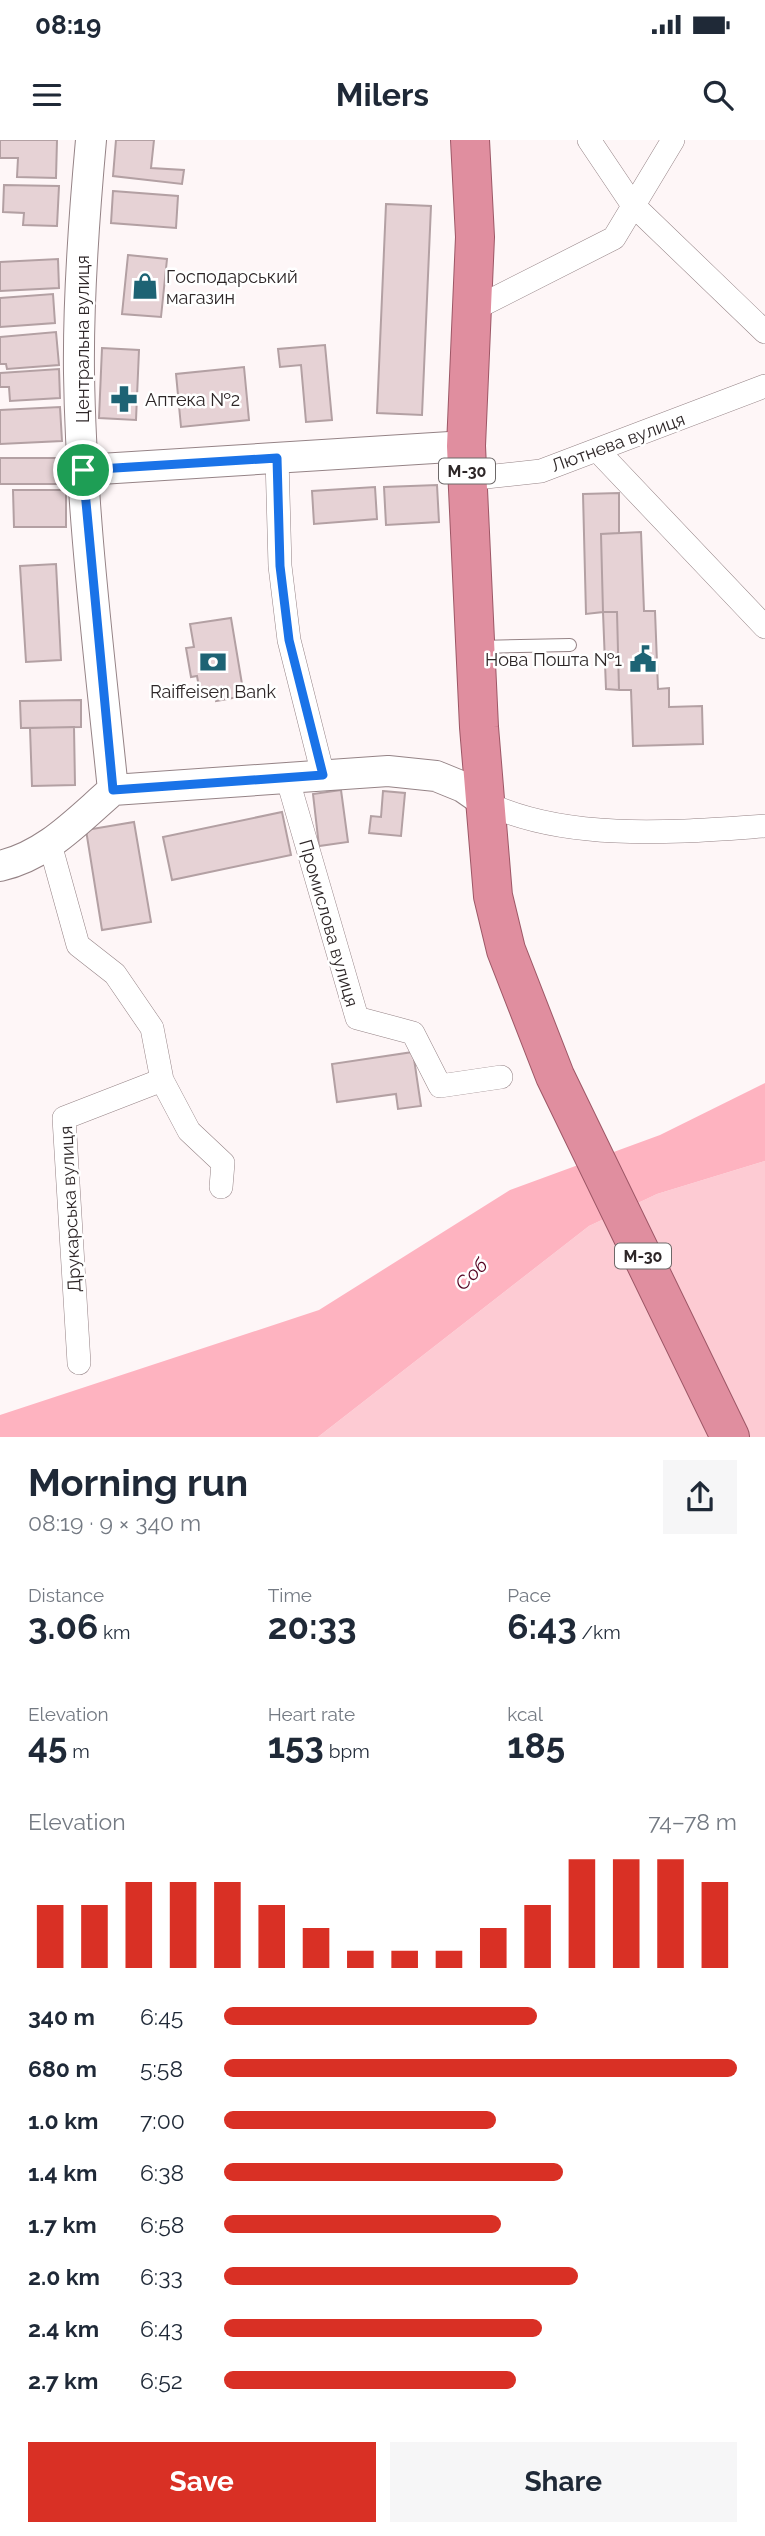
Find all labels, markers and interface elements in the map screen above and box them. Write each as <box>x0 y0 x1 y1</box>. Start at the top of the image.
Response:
text: 08:19 <box>35 10 101 40</box>
icon: menu <box>28 76 66 114</box>
text: Milers <box>336 76 429 113</box>
icon: search <box>699 76 737 114</box>
street label: Центральна вулиця <box>72 255 93 423</box>
place label: Господарський магазин <box>166 266 298 308</box>
shop icon: Господарський магазин <box>130 271 160 301</box>
pharmacy icon: Аптека №2 <box>109 384 139 414</box>
place label: Аптека №2 <box>145 389 240 410</box>
street label: Лютнева вулиця <box>548 408 688 476</box>
pin <box>53 440 113 500</box>
icon: arrive <box>64 451 102 489</box>
road number: М-30 <box>439 458 495 484</box>
public building icon: Нова Пошта №1 <box>628 644 658 674</box>
bank icon: Raiffeisen Bank <box>198 647 228 677</box>
place label: Нова Пошта №1 <box>485 649 622 670</box>
place label: Raiffeisen Bank <box>150 681 277 702</box>
street label: Промислова вулиця <box>295 837 363 1009</box>
street label: Друкарська вулиця <box>55 1125 85 1293</box>
road number: М-30 <box>615 1244 671 1268</box>
water label: Соб <box>450 1253 492 1295</box>
text: Morning run <box>28 1460 248 1505</box>
button: share <box>663 1460 737 1534</box>
text: 08:19 · 9 × 340 m <box>28 1509 201 1536</box>
text: Distance <box>28 1584 104 1606</box>
text: Time <box>268 1584 312 1606</box>
text: Pace <box>507 1584 551 1606</box>
text: 3.06 <box>28 1606 98 1647</box>
text: 20:33 <box>268 1606 357 1647</box>
text: 6:43 <box>507 1606 577 1647</box>
text: km <box>98 1621 131 1643</box>
text: /km <box>577 1621 621 1643</box>
text: Elevation <box>28 1703 109 1725</box>
text: Heart rate <box>268 1703 355 1725</box>
text: kcal <box>507 1703 543 1725</box>
text: 45 <box>28 1725 67 1766</box>
text: 153 <box>268 1725 324 1766</box>
text: 185 <box>507 1725 565 1766</box>
text: m <box>67 1740 90 1762</box>
text: bpm <box>324 1740 370 1762</box>
text: Elevation <box>28 1808 126 1835</box>
text: 74–78 m <box>648 1808 737 1835</box>
text: 340 m <box>28 2003 95 2030</box>
text: 6:45 <box>140 2003 183 2030</box>
text: 680 m <box>28 2055 97 2082</box>
text: 5:58 <box>140 2055 183 2082</box>
text: 1.0 km <box>28 2107 98 2134</box>
text: 7:00 <box>140 2107 185 2134</box>
text: 1.4 km <box>28 2159 97 2186</box>
text: 6:38 <box>140 2159 184 2186</box>
text: 1.7 km <box>28 2211 97 2238</box>
text: 6:58 <box>140 2211 184 2238</box>
text: 2.0 km <box>28 2263 100 2290</box>
text: 6:33 <box>140 2263 183 2290</box>
text: 2.4 km <box>28 2315 99 2342</box>
text: 6:43 <box>140 2315 183 2342</box>
text: 2.7 km <box>28 2367 98 2394</box>
text: 6:52 <box>140 2367 183 2394</box>
button: Save <box>28 2442 376 2522</box>
button: Share <box>390 2442 737 2522</box>

